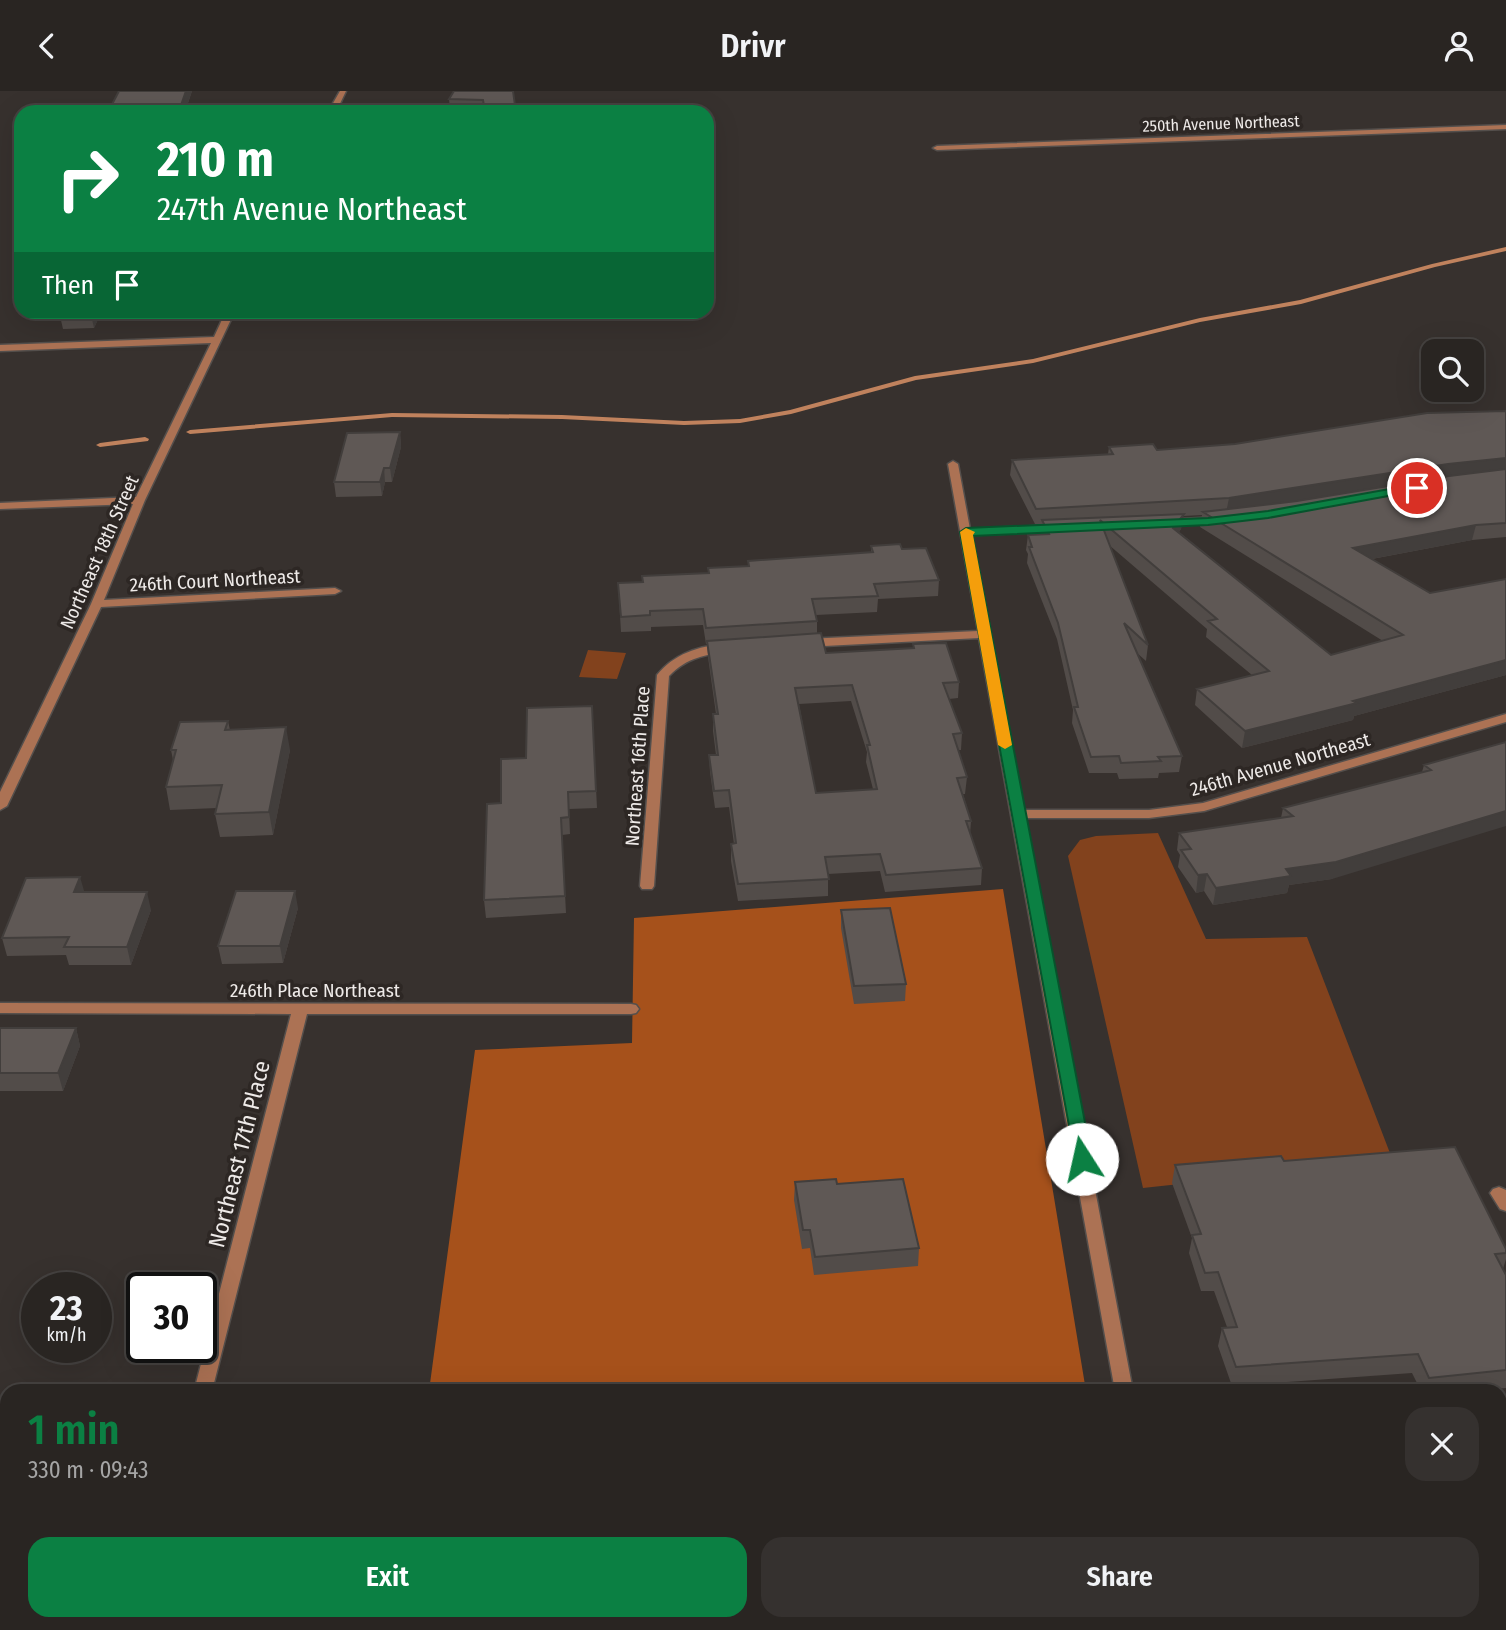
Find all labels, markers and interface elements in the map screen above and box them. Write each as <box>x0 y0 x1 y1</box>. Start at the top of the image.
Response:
icon: back <box>28 27 66 65</box>
text: Drivr <box>720 27 786 65</box>
icon: person <box>1440 27 1478 65</box>
street label: 250th Avenue Northeast <box>1142 111 1301 136</box>
text: 210 m <box>157 130 274 189</box>
icon: right <box>42 133 133 224</box>
text: 247th Avenue Northeast <box>157 190 467 228</box>
icon: arrive <box>108 266 146 304</box>
text: Then <box>42 270 94 301</box>
map controls <box>1421 339 1484 402</box>
button: search <box>1421 339 1484 402</box>
pin <box>1387 458 1447 518</box>
icon: arrive <box>1398 469 1436 507</box>
street label: Northeast 18th Street <box>55 471 144 633</box>
street label: 246th Court Northeast <box>129 565 302 596</box>
street label: Northeast 16th Place <box>620 685 655 847</box>
street label: 246th Avenue Northeast <box>1188 728 1373 801</box>
street label: 246th Place Northeast <box>230 979 401 1002</box>
street label: Northeast 17th Place <box>202 1058 276 1250</box>
position arrow <box>1045 1122 1119 1196</box>
speed limit sign: 30 <box>126 1272 217 1363</box>
text: 23 <box>50 1287 83 1329</box>
text: km/h <box>46 1324 87 1346</box>
text: 1 min <box>28 1405 119 1455</box>
button: close <box>1405 1407 1479 1481</box>
text: 330 m · 09:43 <box>28 1456 148 1484</box>
button: Exit <box>28 1537 747 1617</box>
button: Share <box>761 1537 1479 1617</box>

